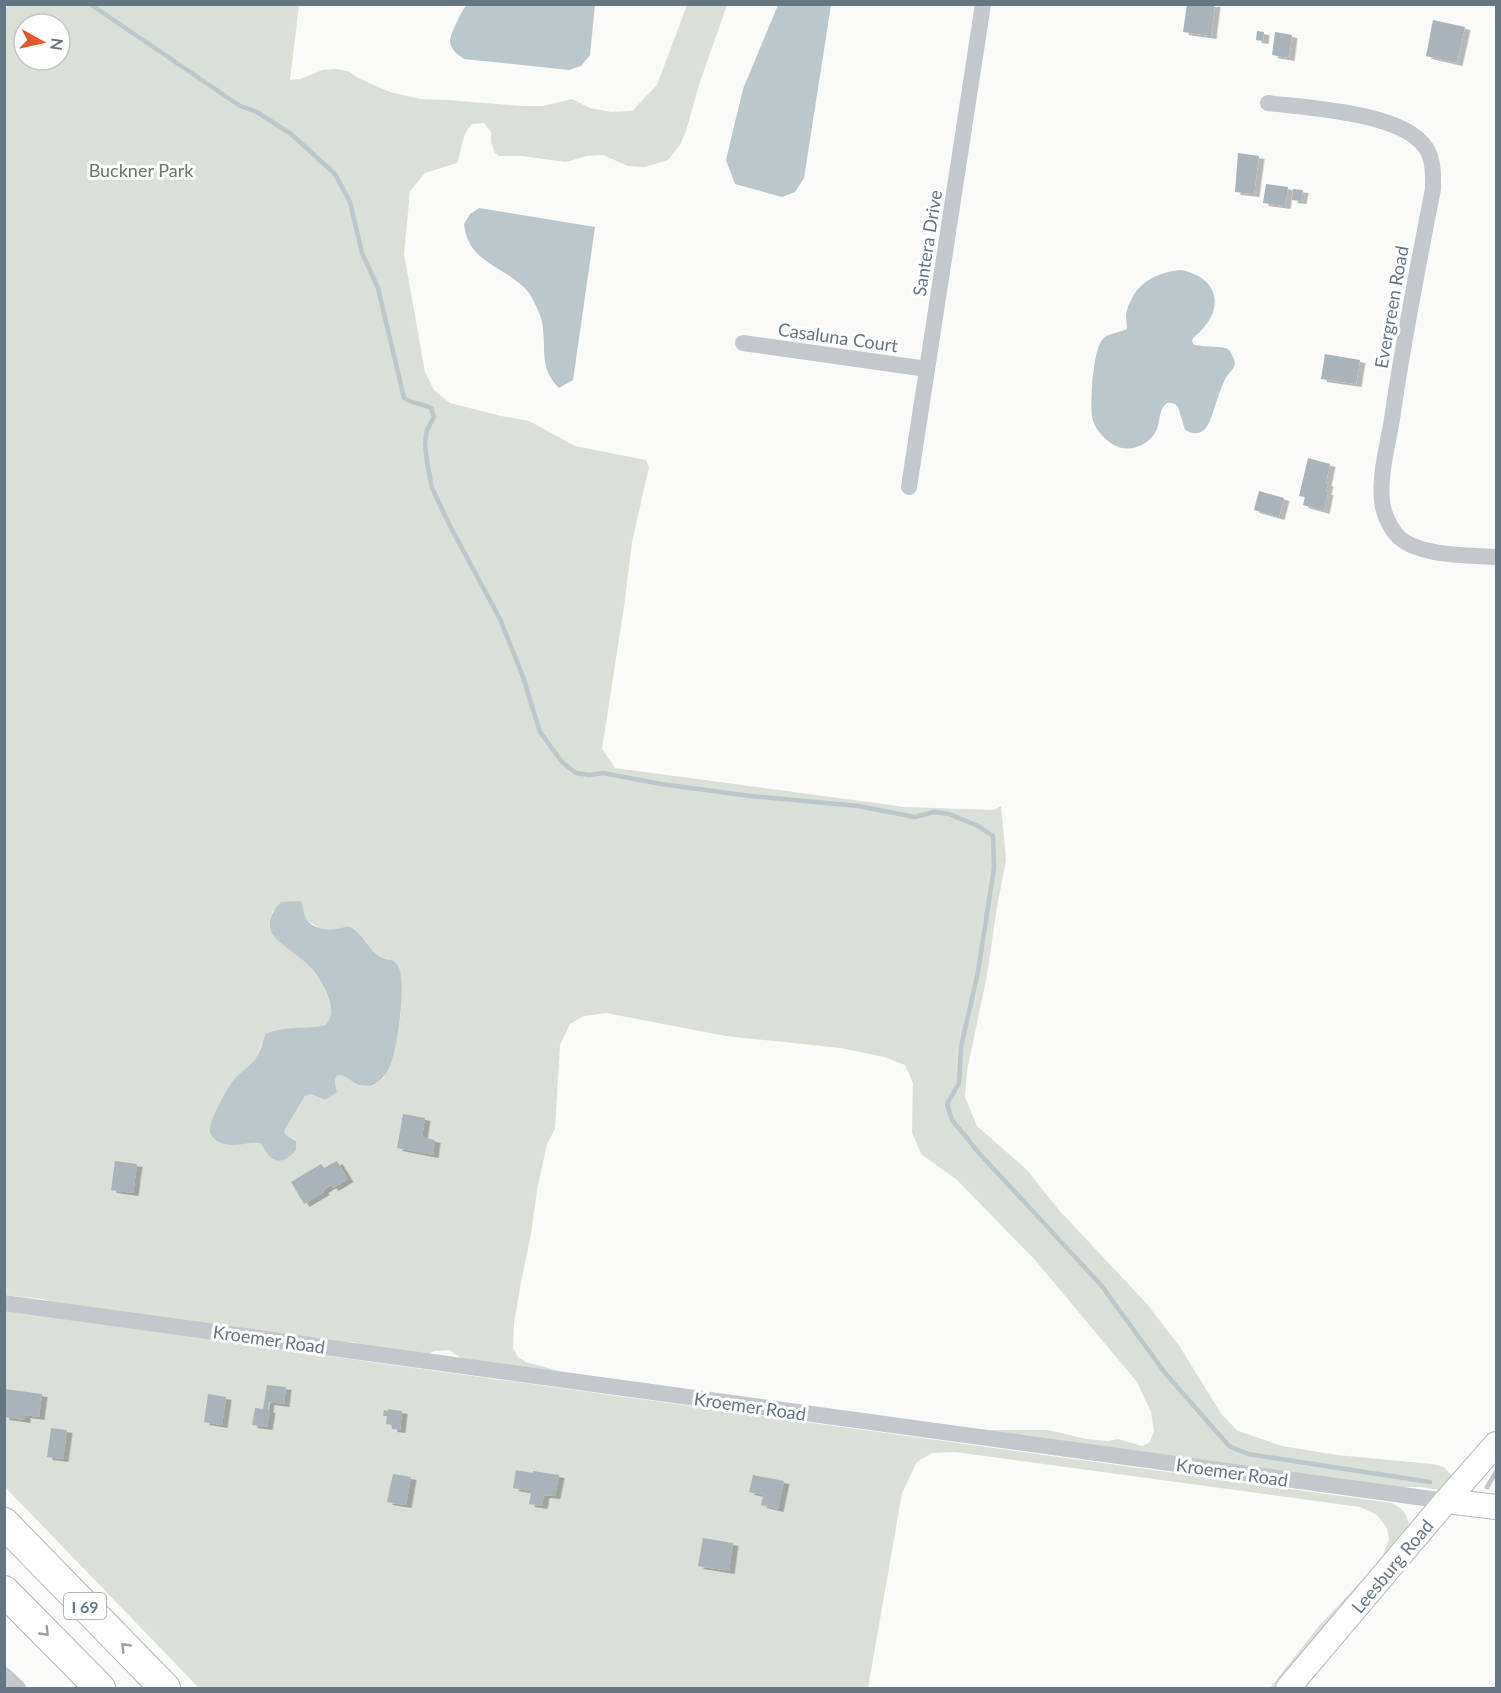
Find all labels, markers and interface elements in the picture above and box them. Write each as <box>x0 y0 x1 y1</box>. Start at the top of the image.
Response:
north arrow <box>12 12 72 72</box>
text: N <box>47 37 68 52</box>
park label: Buckner Park <box>89 159 194 181</box>
street label: Santera Drive <box>908 188 946 298</box>
street label: Evergreen Road <box>1369 244 1413 370</box>
street label: Casaluna Court <box>777 318 900 356</box>
street label: Kroemer Road <box>212 1320 326 1358</box>
street label: Kroemer Road <box>693 1387 807 1425</box>
street label: Kroemer Road <box>1175 1453 1289 1491</box>
street label: Leesburg Road <box>1346 1515 1438 1617</box>
road number: I 69 <box>64 1593 106 1619</box>
one-way arrow <box>38 1625 49 1636</box>
one-way arrow <box>121 1643 132 1654</box>

